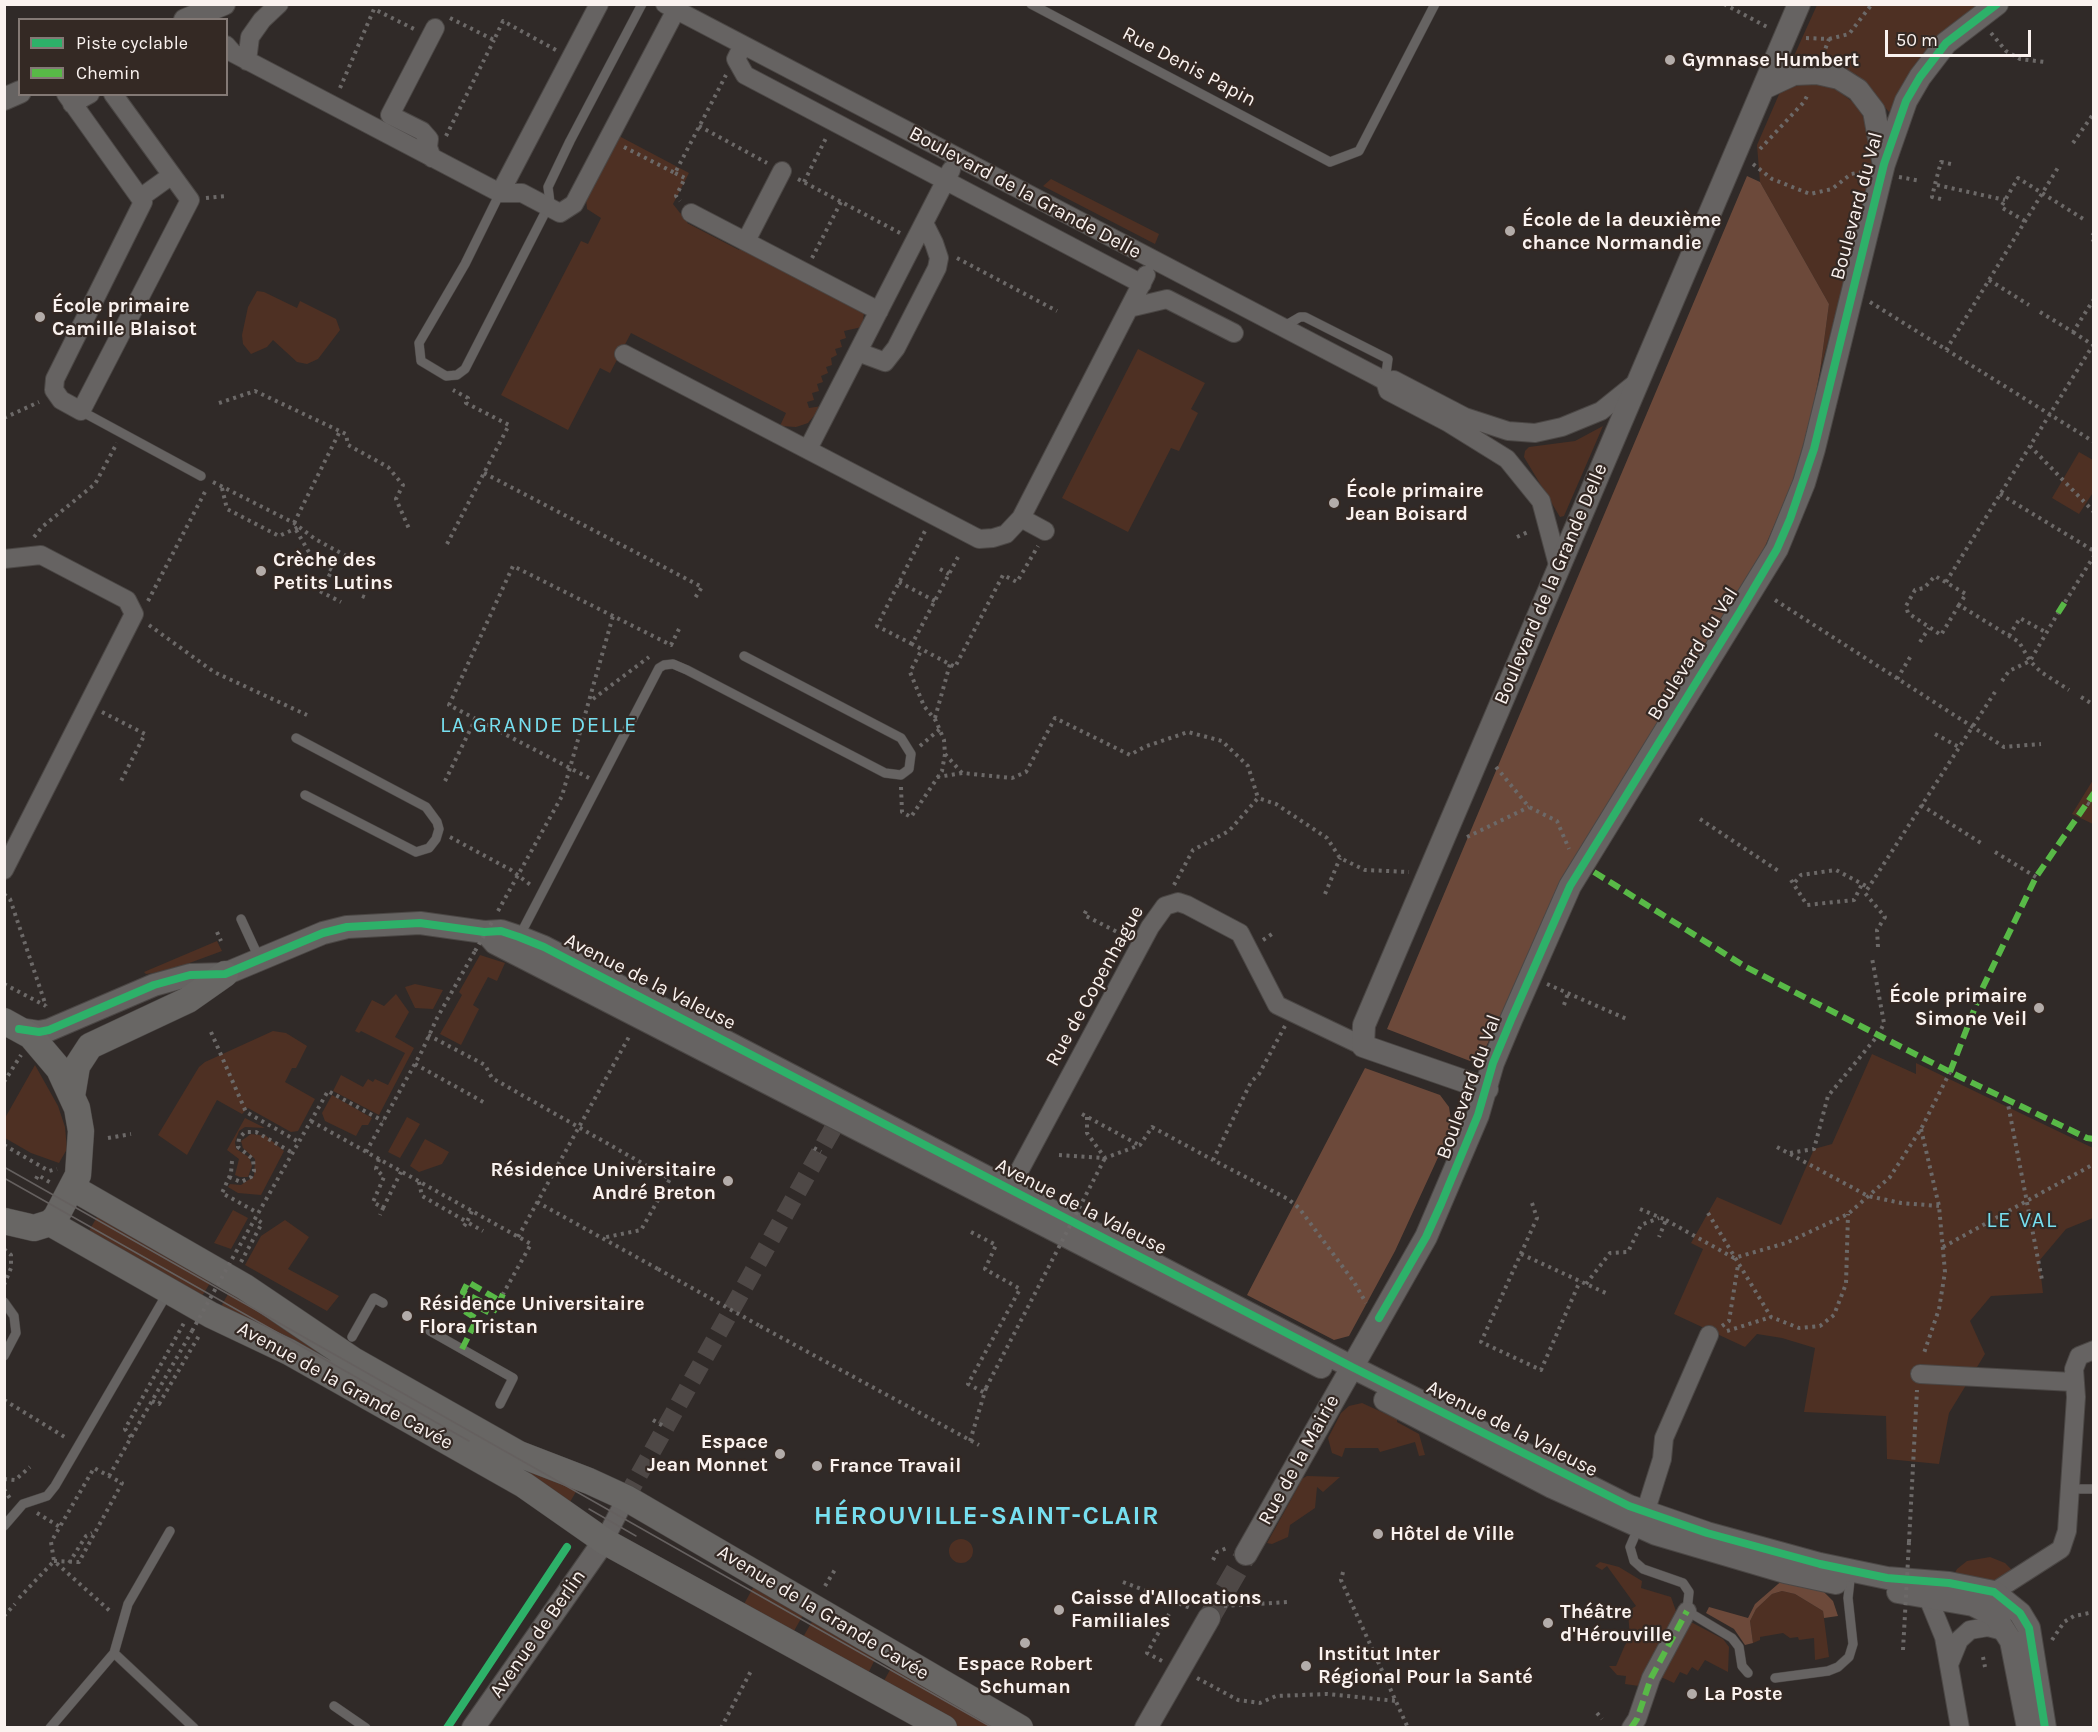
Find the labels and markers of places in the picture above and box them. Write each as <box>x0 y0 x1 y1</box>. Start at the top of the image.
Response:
place label: Gymnase Humbert <box>1682 48 1859 72</box>
marker: Gymnase Humbert <box>1663 53 1677 67</box>
place label: École de la deuxième chance Normandie <box>1522 208 1721 255</box>
marker: École de la deuxième chance Normandie <box>1503 224 1517 238</box>
place label: École primaire Camille Blaisot <box>52 294 197 341</box>
marker: École primaire Camille Blaisot <box>33 310 47 324</box>
place label: École primaire Jean Boisard <box>1346 479 1484 526</box>
marker: École primaire Jean Boisard <box>1327 496 1341 510</box>
place label: Crèche des Petits Lutins <box>273 548 393 595</box>
marker: Crèche des Petits Lutins <box>254 564 268 578</box>
place label: École primaire Simone Veil <box>1889 984 2027 1031</box>
marker: École primaire Simone Veil <box>2032 1001 2046 1015</box>
place label: Résidence Universitaire André Breton <box>490 1158 716 1205</box>
marker: Résidence Universitaire André Breton <box>721 1174 735 1188</box>
place label: Résidence Universitaire Flora Tristan <box>419 1292 645 1339</box>
marker: Résidence Universitaire Flora Tristan <box>400 1309 414 1323</box>
place label: Espace Jean Monnet <box>647 1430 768 1477</box>
marker: Espace Jean Monnet <box>773 1447 787 1461</box>
place label: France Travail <box>829 1454 961 1478</box>
marker: France Travail <box>810 1459 824 1473</box>
place label: Hôtel de Ville <box>1390 1522 1514 1546</box>
marker: Hôtel de Ville <box>1371 1527 1385 1541</box>
place label: Caisse d'Allocations Familiales <box>1071 1586 1262 1633</box>
place label: Théâtre d'Hérouville <box>1560 1600 1672 1647</box>
marker: Caisse d'Allocations Familiales <box>1052 1603 1066 1617</box>
marker: Théâtre d'Hérouville <box>1541 1616 1555 1630</box>
marker: Espace Robert Schuman <box>1018 1636 1032 1650</box>
place label: Institut Inter Régional Pour la Santé <box>1318 1642 1533 1689</box>
place label: Espace Robert Schuman <box>957 1652 1093 1699</box>
marker: Institut Inter Régional Pour la Santé <box>1299 1659 1313 1673</box>
place label: La Poste <box>1704 1682 1783 1706</box>
marker: La Poste <box>1685 1687 1699 1701</box>

